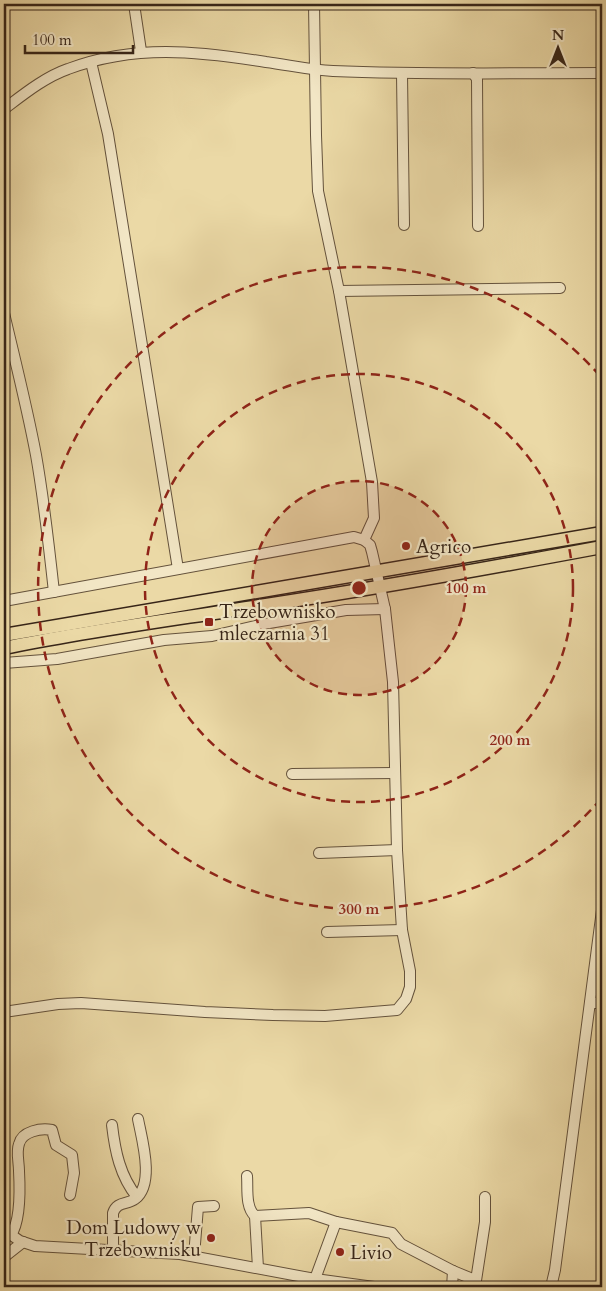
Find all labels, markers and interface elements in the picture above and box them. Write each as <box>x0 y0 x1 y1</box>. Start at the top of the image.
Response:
scale bar <box>25 22 132 54</box>
north arrow <box>534 22 584 72</box>
text: N <box>552 26 564 45</box>
text: 100 m <box>32 30 72 50</box>
place label: Agrico <box>416 534 471 560</box>
marker: Agrico <box>400 540 412 552</box>
text: 100 m <box>446 578 487 598</box>
centre of rings <box>350 579 368 597</box>
place label: Trzebownisko mleczarnia 31 <box>219 599 336 647</box>
marker: Trzebownisko mleczarnia 31 <box>203 616 215 628</box>
text: 200 m <box>490 730 531 750</box>
text: 300 m <box>339 899 380 919</box>
place label: Dom Ludowy w Trzebownisku <box>66 1215 201 1263</box>
marker: Dom Ludowy w Trzebownisku <box>205 1232 217 1244</box>
place label: Livio <box>350 1240 392 1266</box>
marker: Livio <box>334 1246 346 1258</box>

